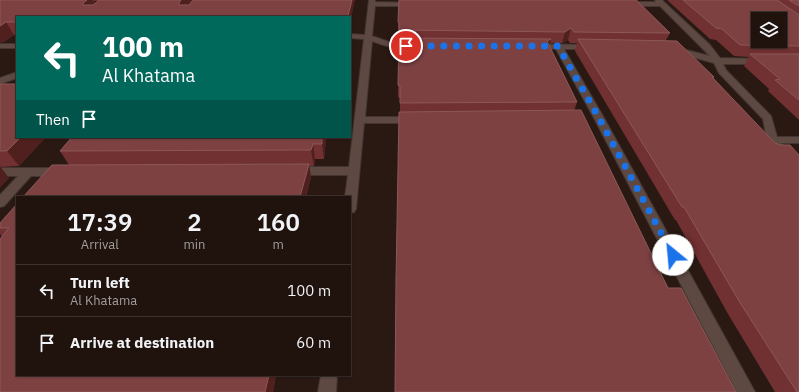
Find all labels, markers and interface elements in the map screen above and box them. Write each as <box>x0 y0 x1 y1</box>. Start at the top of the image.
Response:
map controls <box>751 12 787 48</box>
button: layers <box>751 12 787 48</box>
text: 100 m <box>102 28 184 65</box>
pin <box>389 29 423 63</box>
icon: left <box>36 32 88 84</box>
icon: arrive <box>395 35 417 57</box>
text: Al Khatama <box>102 64 195 87</box>
icon: arrive <box>78 108 100 130</box>
text: Then <box>36 110 70 129</box>
text: 17:39 <box>67 206 132 238</box>
text: 2 <box>187 206 202 238</box>
text: 160 <box>257 206 300 238</box>
position arrow <box>652 234 694 276</box>
text: Arrival <box>81 236 119 253</box>
text: min <box>184 236 206 253</box>
text: m <box>273 236 284 253</box>
text: Turn left <box>70 273 130 292</box>
icon: left <box>36 280 58 302</box>
text: 100 m <box>287 281 331 300</box>
text: Al Khatama <box>70 292 137 309</box>
icon: arrive <box>36 332 58 354</box>
text: Arrive at destination <box>70 333 214 352</box>
text: 60 m <box>296 333 331 352</box>

